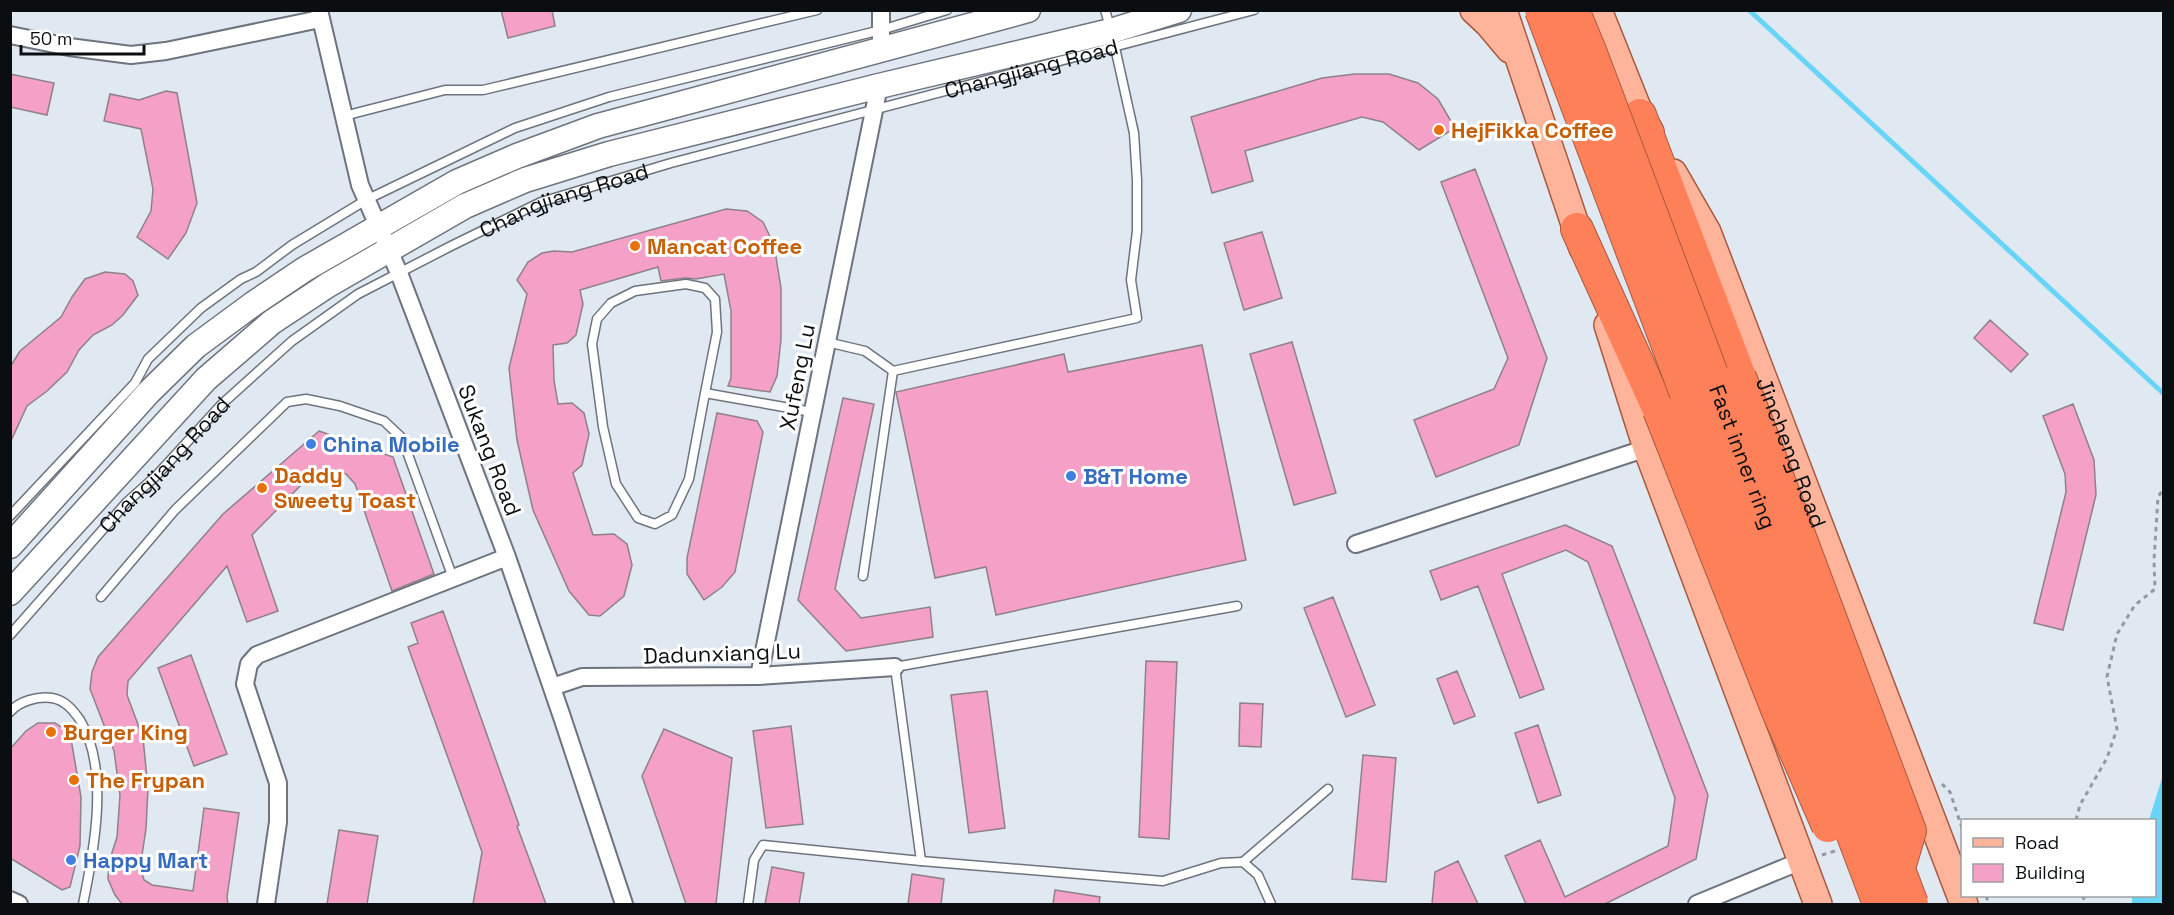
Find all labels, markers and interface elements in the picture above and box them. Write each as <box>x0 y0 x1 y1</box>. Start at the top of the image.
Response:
scale bar <box>21 18 144 56</box>
text: 50 m <box>30 27 72 50</box>
street label: Changjiang Road <box>941 32 1121 105</box>
place label: HejFikka Coffee <box>1451 116 1614 144</box>
marker: HejFikka Coffee <box>1432 123 1446 137</box>
street label: Changjiang Road <box>475 157 652 244</box>
place label: Mancat Coffee <box>647 232 802 260</box>
marker: Mancat Coffee <box>628 239 642 253</box>
street label: Xufeng Lu <box>773 321 821 433</box>
street label: Jincheng Road <box>1750 373 1833 532</box>
street label: Sukang Road <box>452 380 528 520</box>
street label: Fast inner ring <box>1703 381 1783 533</box>
street label: Changjiang Road <box>92 390 236 539</box>
place label: China Mobile <box>323 430 460 458</box>
marker: China Mobile <box>304 437 318 451</box>
place label: Daddy Sweety Toast <box>274 461 416 514</box>
place label: B&T Home <box>1083 462 1188 490</box>
marker: B&T Home <box>1064 469 1078 483</box>
marker: Daddy Sweety Toast <box>255 481 269 495</box>
street label: Dadunxiang Lu <box>643 636 801 670</box>
place label: Burger King <box>63 718 188 746</box>
marker: Burger King <box>44 725 58 739</box>
place label: The Frypan <box>86 766 205 794</box>
marker: The Frypan <box>67 773 81 787</box>
legend <box>1961 819 2156 897</box>
text: Road <box>2015 831 2059 854</box>
place label: Happy Mart <box>83 846 208 874</box>
marker: Happy Mart <box>64 853 78 867</box>
text: Building <box>2015 861 2085 884</box>

